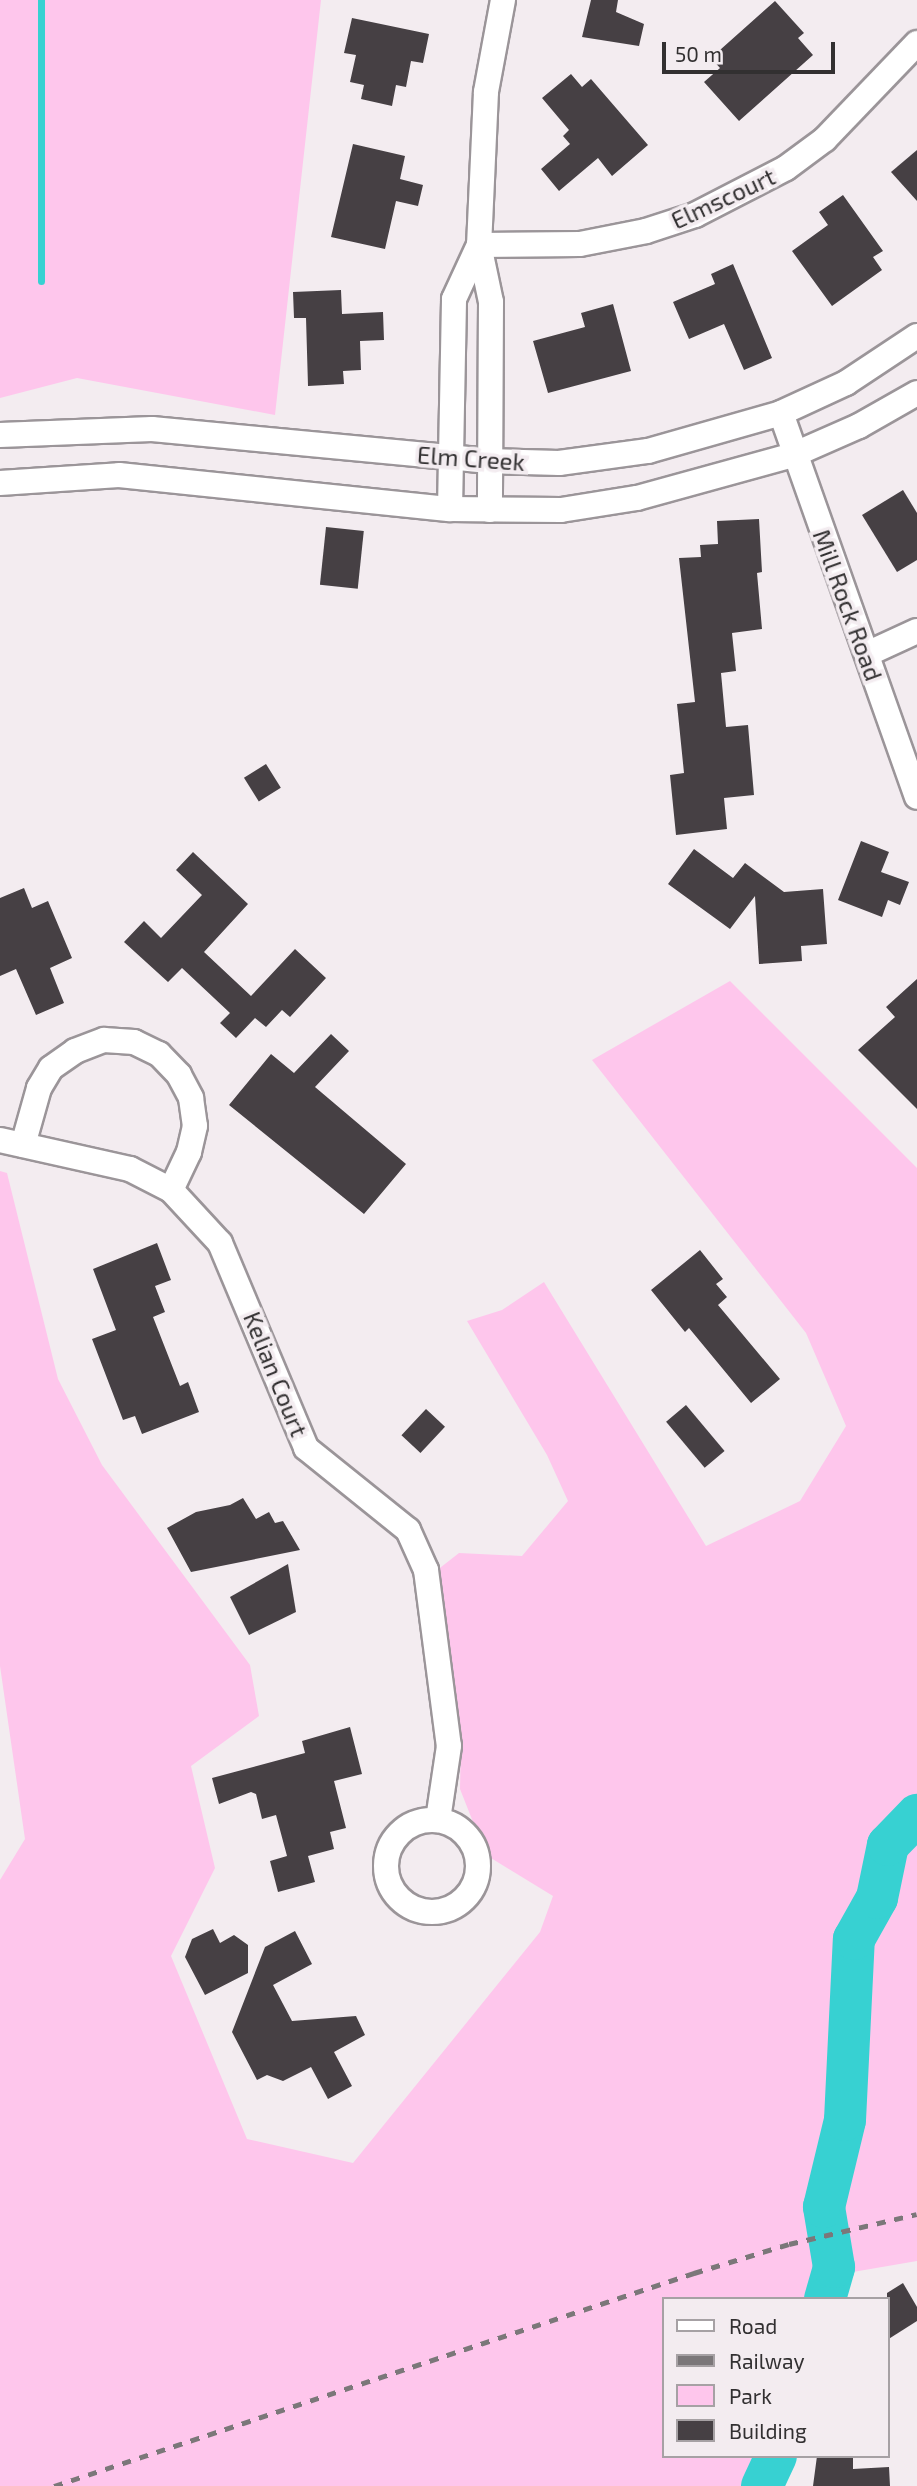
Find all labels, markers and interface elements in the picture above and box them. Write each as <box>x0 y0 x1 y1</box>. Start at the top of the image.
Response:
scale bar <box>665 28 838 72</box>
text: 50 m <box>675 41 722 66</box>
street label: Elmscourt <box>666 161 780 235</box>
street label: Elm Creek <box>416 440 526 476</box>
street label: Mill Rock Road <box>807 525 889 685</box>
street label: Kelian Court <box>238 1307 314 1441</box>
legend <box>662 2297 889 2458</box>
text: Road <box>729 2313 777 2338</box>
text: Railway <box>729 2348 805 2373</box>
text: Park <box>729 2383 772 2408</box>
text: Building <box>729 2418 807 2443</box>

